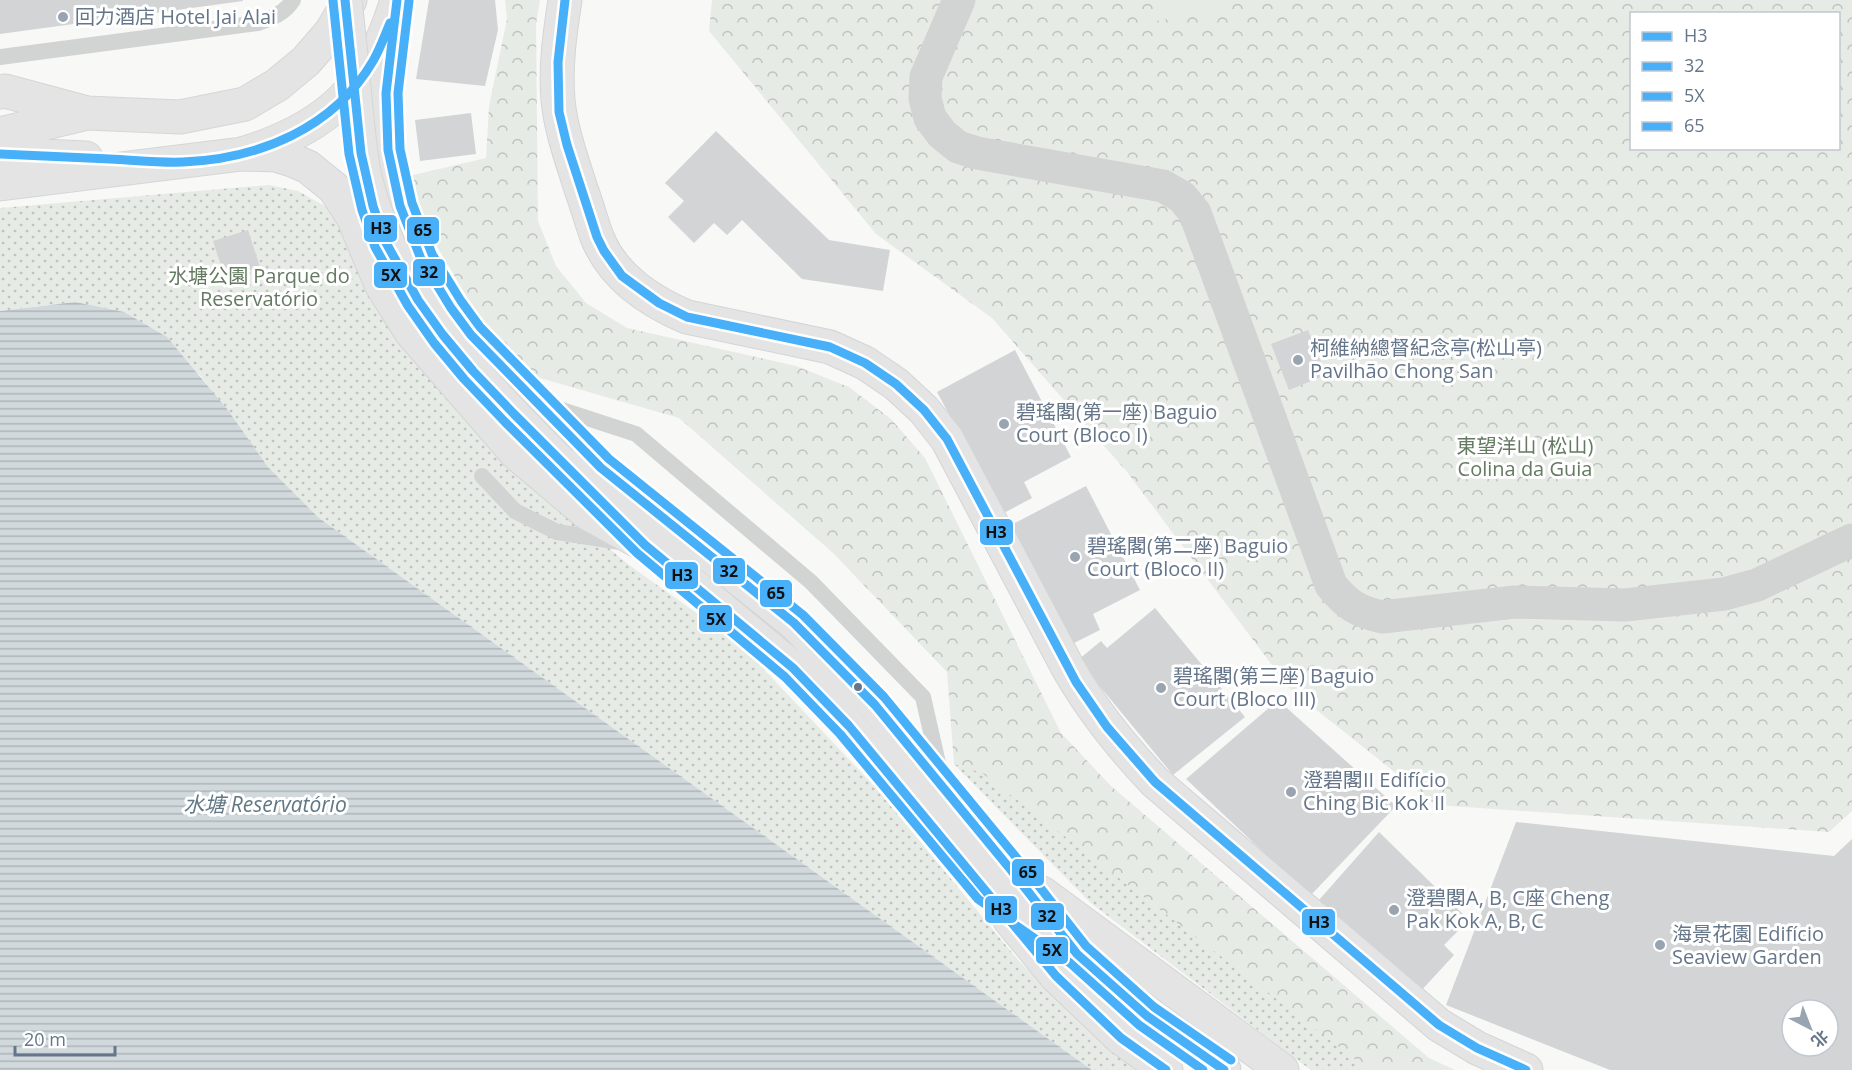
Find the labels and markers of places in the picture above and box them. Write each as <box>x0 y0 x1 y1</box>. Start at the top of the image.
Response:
place label: 回力酒店 Hotel Jai Alai <box>75 3 276 30</box>
marker: 回力酒店 Hotel Jai Alai <box>56 10 70 24</box>
place label: 柯維納總督紀念亭(松山亭) Pavilhão Chong San <box>1310 334 1542 384</box>
marker: 柯維納總督紀念亭(松山亭) Pavilhão Chong San <box>1291 353 1305 367</box>
place label: 碧瑤閣(第一座) Baguio Court (Bloco I) <box>1016 398 1217 448</box>
marker: 碧瑤閣(第一座) Baguio Court (Bloco I) <box>997 417 1011 431</box>
place label: 碧瑤閣(第二座) Baguio Court (Bloco II) <box>1087 532 1288 582</box>
marker: 碧瑤閣(第二座) Baguio Court (Bloco II) <box>1068 550 1082 564</box>
place label: 碧瑤閣(第三座) Baguio Court (Bloco III) <box>1173 662 1374 712</box>
unlabelled marker <box>852 681 864 693</box>
marker: 碧瑤閣(第三座) Baguio Court (Bloco III) <box>1154 681 1168 695</box>
place label: 澄碧閣II Edifício Ching Bic Kok II <box>1303 766 1446 816</box>
marker: 澄碧閣II Edifício Ching Bic Kok II <box>1284 785 1298 799</box>
place label: 澄碧閣A, B, C座 Cheng Pak Kok A, B, C <box>1406 884 1609 934</box>
marker: 澄碧閣A, B, C座 Cheng Pak Kok A, B, C <box>1387 903 1401 917</box>
place label: 海景花園 Edifício Seaview Garden <box>1672 920 1824 970</box>
marker: 海景花園 Edifício Seaview Garden <box>1653 938 1667 952</box>

